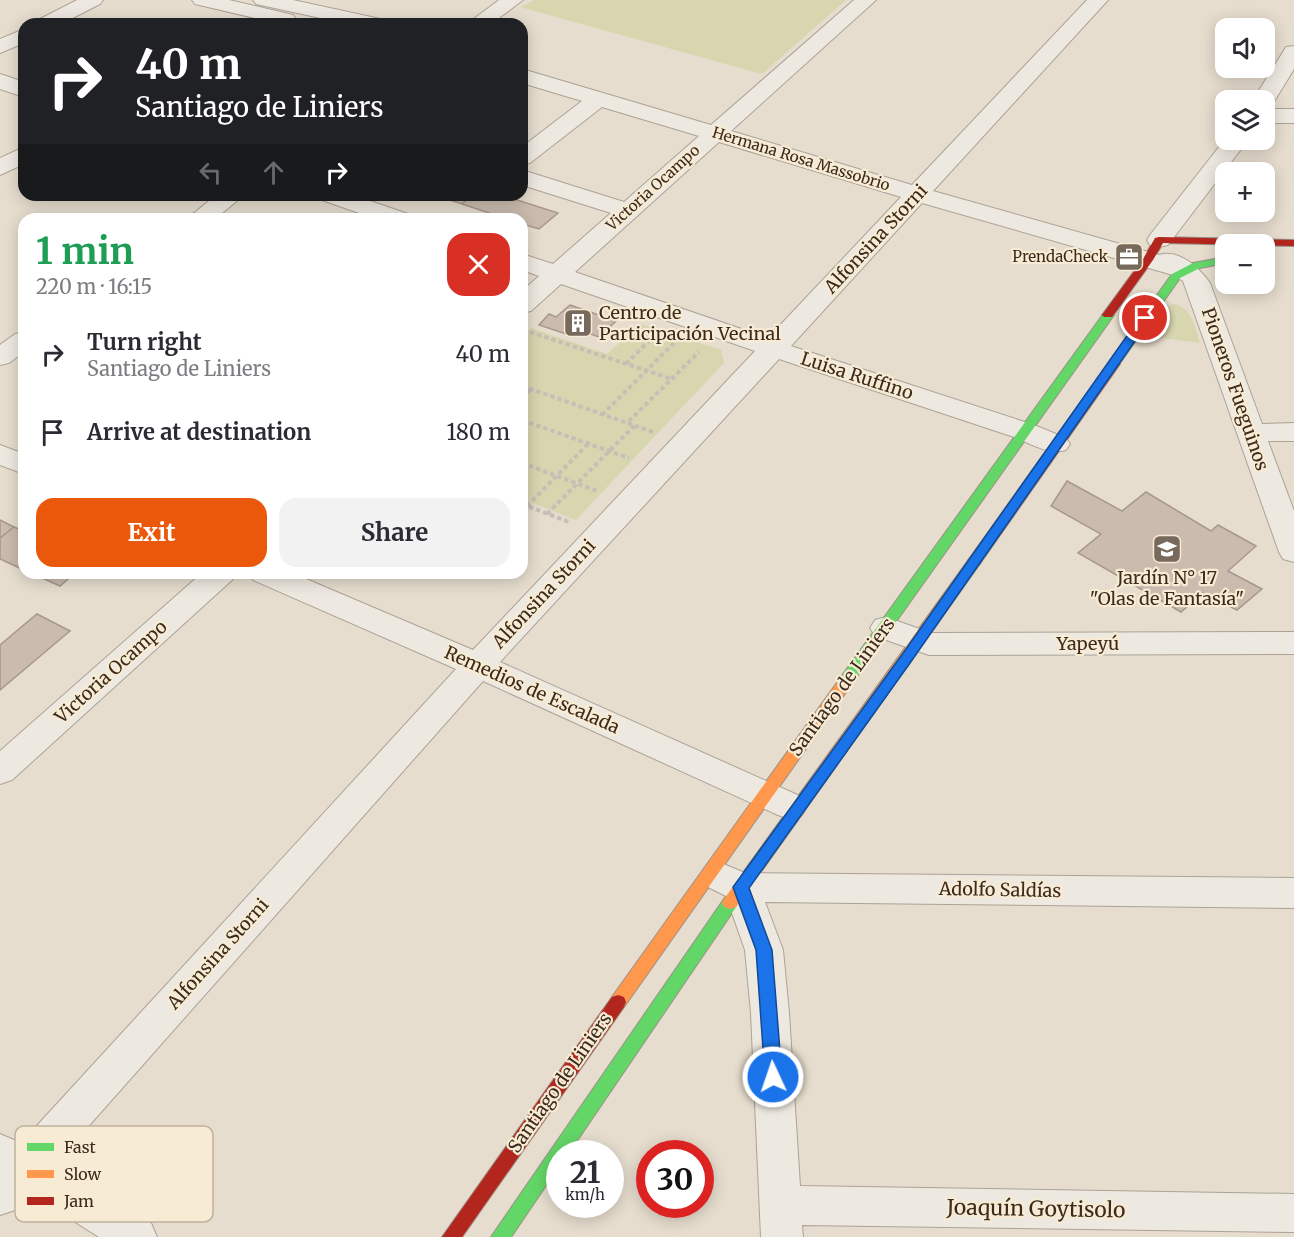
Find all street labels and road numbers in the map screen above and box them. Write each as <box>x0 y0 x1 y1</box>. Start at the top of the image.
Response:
street label: Hermana Rosa Massobrio <box>710 122 893 195</box>
street label: Victoria Ocampo <box>601 140 704 235</box>
street label: Alfonsina Storni <box>818 179 932 299</box>
street label: Pioneros Fueguinos <box>1197 304 1274 474</box>
street label: Luisa Ruffino <box>798 347 916 405</box>
street label: Alfonsina Storni <box>486 534 600 654</box>
street label: Santiago de Liniers <box>784 613 900 760</box>
street label: Victoria Ocampo <box>49 615 172 729</box>
street label: Yapeyú <box>1056 632 1119 655</box>
street label: Remedios de Escalada <box>441 640 624 739</box>
street label: Adolfo Saldías <box>938 877 1062 902</box>
street label: Alfonsina Storni <box>161 893 274 1015</box>
street label: Santiago de Liniers <box>503 1008 617 1157</box>
street label: Joaquín Goytisolo <box>945 1193 1126 1224</box>

